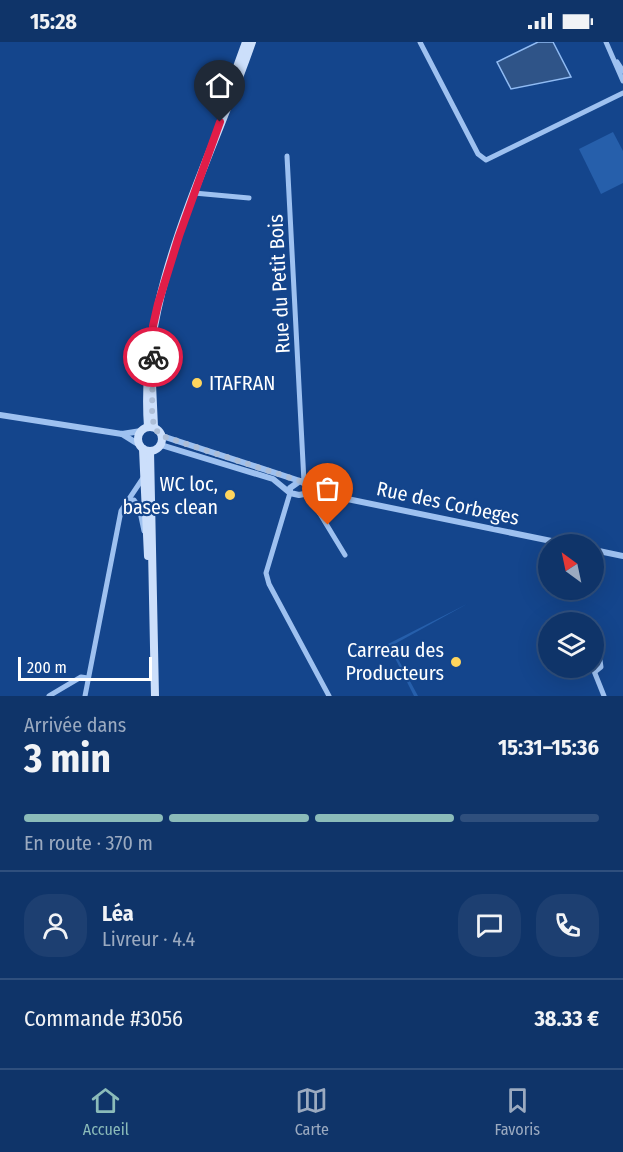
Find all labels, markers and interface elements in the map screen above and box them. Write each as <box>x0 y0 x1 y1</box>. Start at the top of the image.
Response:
text: 15:28 <box>30 8 77 35</box>
pin <box>194 60 245 122</box>
icon: home <box>203 69 236 102</box>
street label: Rue du Petit Bois <box>263 214 295 354</box>
courier <box>123 327 183 387</box>
icon: bike <box>137 341 170 374</box>
place label: ITAFRAN <box>209 371 275 395</box>
marker: ITAFRAN <box>190 376 204 390</box>
pin <box>302 463 353 525</box>
place label: WC loc, bases clean <box>122 472 218 519</box>
icon: bag <box>311 472 344 505</box>
street label: Rue des Corbeges <box>375 476 521 530</box>
marker: WC loc, bases clean <box>223 488 237 502</box>
north arrow <box>538 534 604 600</box>
map controls <box>538 534 604 678</box>
button: layers <box>538 612 604 678</box>
place label: Carreau des Producteurs <box>345 638 444 685</box>
scale bar <box>18 654 152 682</box>
marker: Carreau des Producteurs <box>449 655 463 669</box>
text: 200 m <box>27 658 67 677</box>
text: Arrivée dans <box>24 713 126 737</box>
text: 15:31–15:36 <box>498 734 599 761</box>
text: 3 min <box>24 736 111 782</box>
text: En route · 370 m <box>24 831 153 855</box>
button: person <box>24 894 87 957</box>
button: chat <box>458 894 521 957</box>
button: phone <box>536 894 599 957</box>
text: Léa <box>102 900 134 927</box>
text: Livreur · 4.4 <box>102 927 195 951</box>
text: Commande #3056 <box>24 1005 183 1032</box>
text: 38.33 € <box>534 1005 599 1032</box>
tab: Accueil <box>83 1084 129 1139</box>
tab: Carte <box>295 1084 329 1139</box>
tab: Favoris <box>495 1084 540 1139</box>

